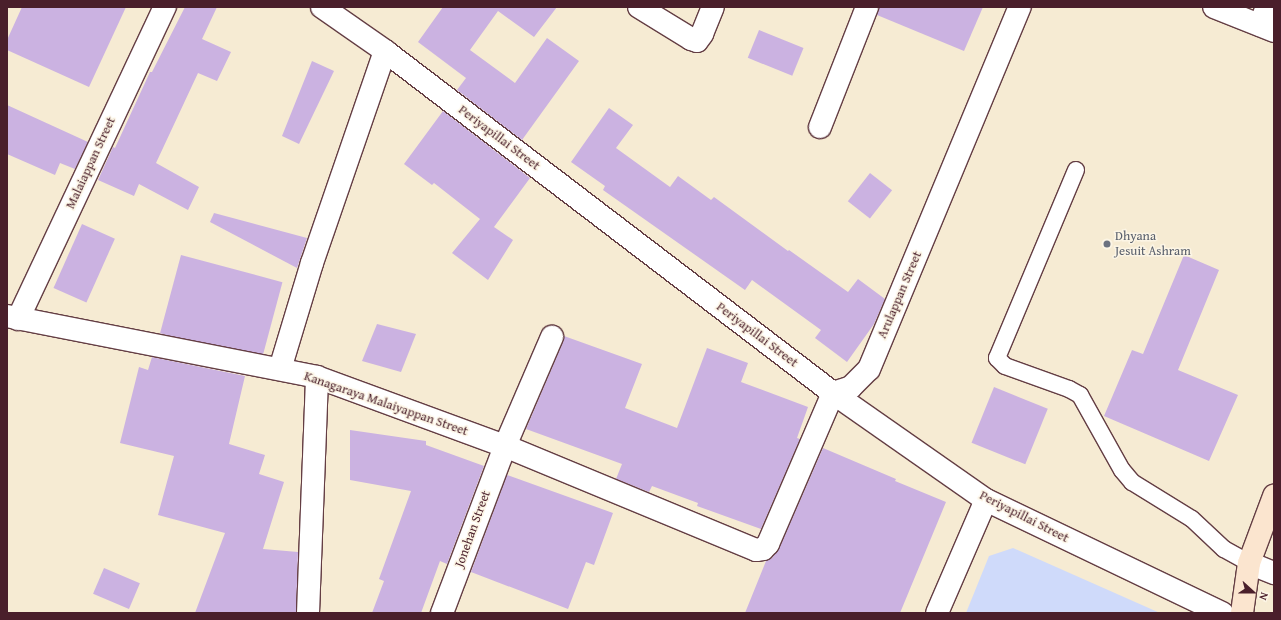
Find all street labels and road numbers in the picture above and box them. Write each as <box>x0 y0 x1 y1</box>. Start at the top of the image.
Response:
street label: Periyapillai Street <box>455 102 543 174</box>
street label: Malaiappan Street <box>63 115 119 211</box>
street label: Arulappan Street <box>875 249 925 341</box>
street label: Periyapillai Street <box>713 299 801 371</box>
street label: Kanagaraya Malaiyappan Street <box>302 369 470 439</box>
street label: Jonehan Street <box>452 488 494 570</box>
street label: Periyapillai Street <box>977 488 1071 546</box>

